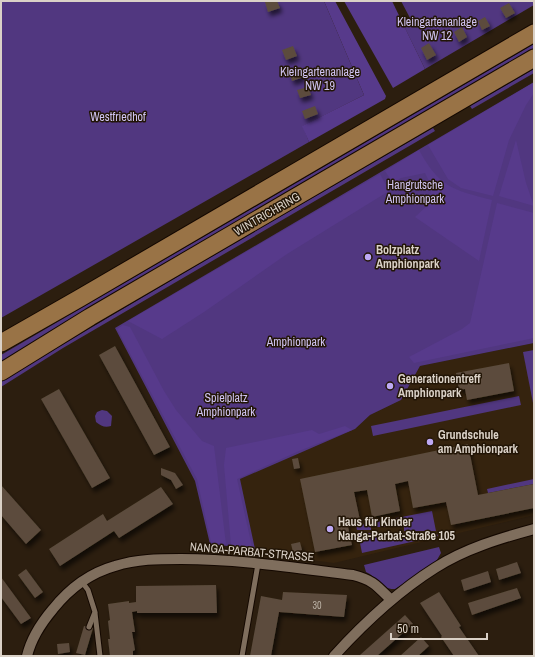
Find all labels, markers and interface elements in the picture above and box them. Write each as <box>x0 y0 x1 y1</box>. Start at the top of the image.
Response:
park label: Kleingartenanlage NW 12 <box>397 14 477 44</box>
park label: Kleingartenanlage NW 19 <box>280 64 360 94</box>
park label: Westfriedhof <box>90 109 146 125</box>
park label: Hangrutsche Amphionpark <box>385 177 444 207</box>
street label: WINTRICHRING <box>231 189 303 239</box>
place label: Bolzplatz Amphionpark <box>376 242 440 272</box>
marker: Bolzplatz Amphionpark <box>363 252 373 262</box>
park label: Amphionpark <box>266 334 325 350</box>
place label: Generationentreff Amphionpark <box>398 371 481 401</box>
marker: Generationentreff Amphionpark <box>385 381 395 391</box>
park label: Spielplatz Amphionpark <box>196 390 255 420</box>
place label: Grundschule am Amphionpark <box>438 427 519 457</box>
marker: Grundschule am Amphionpark <box>425 437 435 447</box>
place label: Haus für Kinder Nanga-Parbat-Straße 105 <box>338 514 456 544</box>
marker: Haus für Kinder Nanga-Parbat-Straße 105 <box>325 524 335 534</box>
street label: NANGA-PARBAT-STRASSE <box>189 539 315 565</box>
house number: 30 <box>312 599 322 612</box>
scale bar <box>391 615 487 641</box>
text: 50 m <box>397 621 419 637</box>

